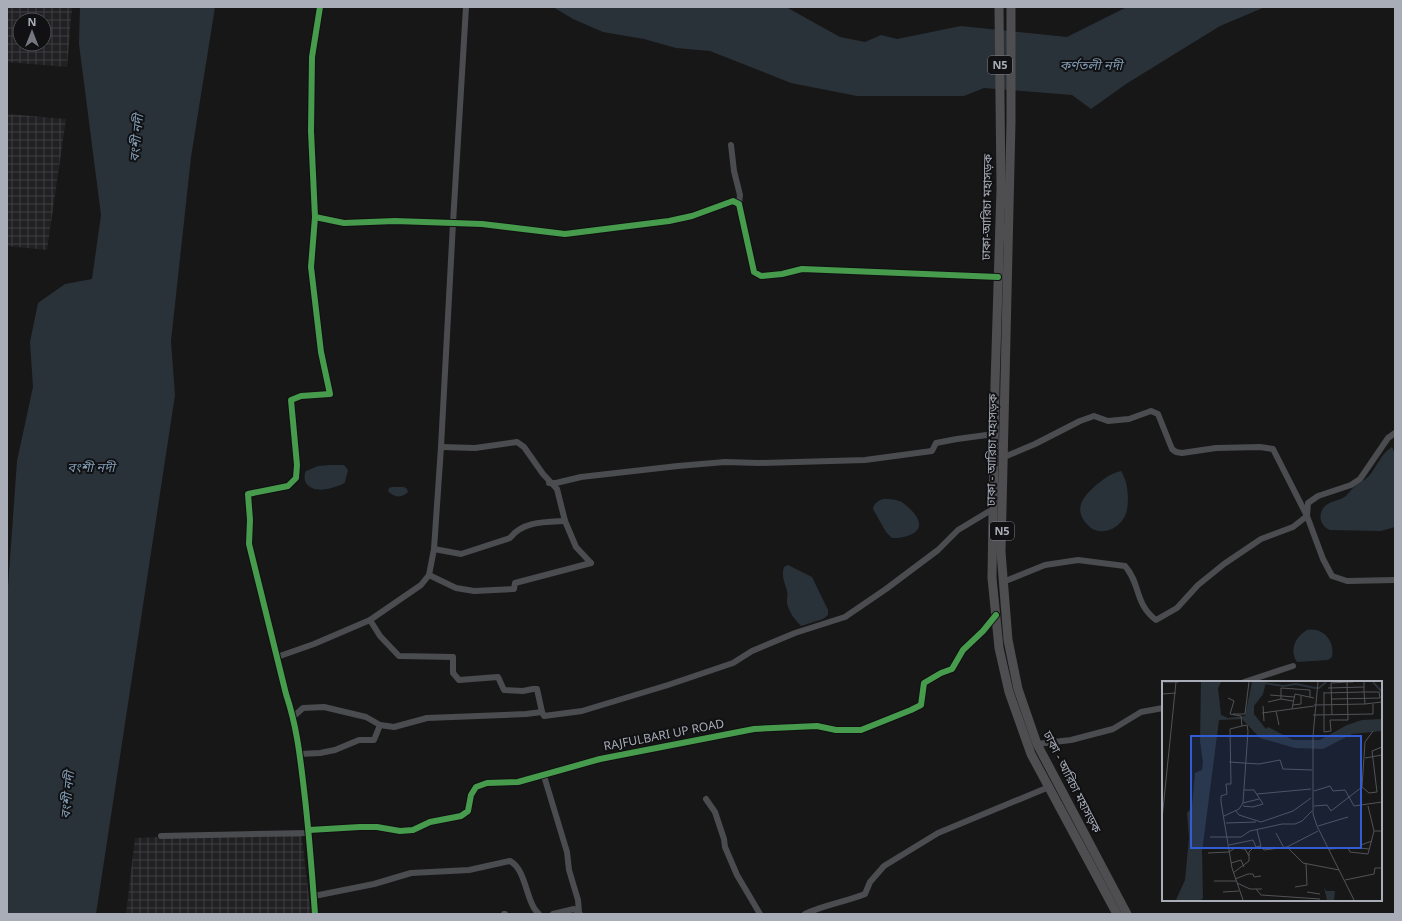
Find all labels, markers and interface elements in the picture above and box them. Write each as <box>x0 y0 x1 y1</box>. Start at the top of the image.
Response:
north arrow <box>12 12 52 52</box>
text: N <box>28 14 36 29</box>
road number: N5 <box>988 56 1012 74</box>
water label: কর্ণতলী নদী <box>1060 56 1125 74</box>
water label: বংশী নদী <box>125 111 148 163</box>
street label: ঢাকা-আরিচা মহাসড়ক <box>977 153 996 261</box>
street label: ঢাকা - আরিচা মহাসড়ক <box>982 393 1001 507</box>
water label: বংশী নদী <box>67 458 117 476</box>
road number: N5 <box>990 522 1014 540</box>
inset map <box>1162 681 1382 901</box>
street label: RAJFULBARI UP ROAD <box>602 714 726 755</box>
street label: ঢাকা - আরিচা মহাসড়ক <box>1039 727 1106 836</box>
water label: বংশী নদী <box>56 768 79 820</box>

